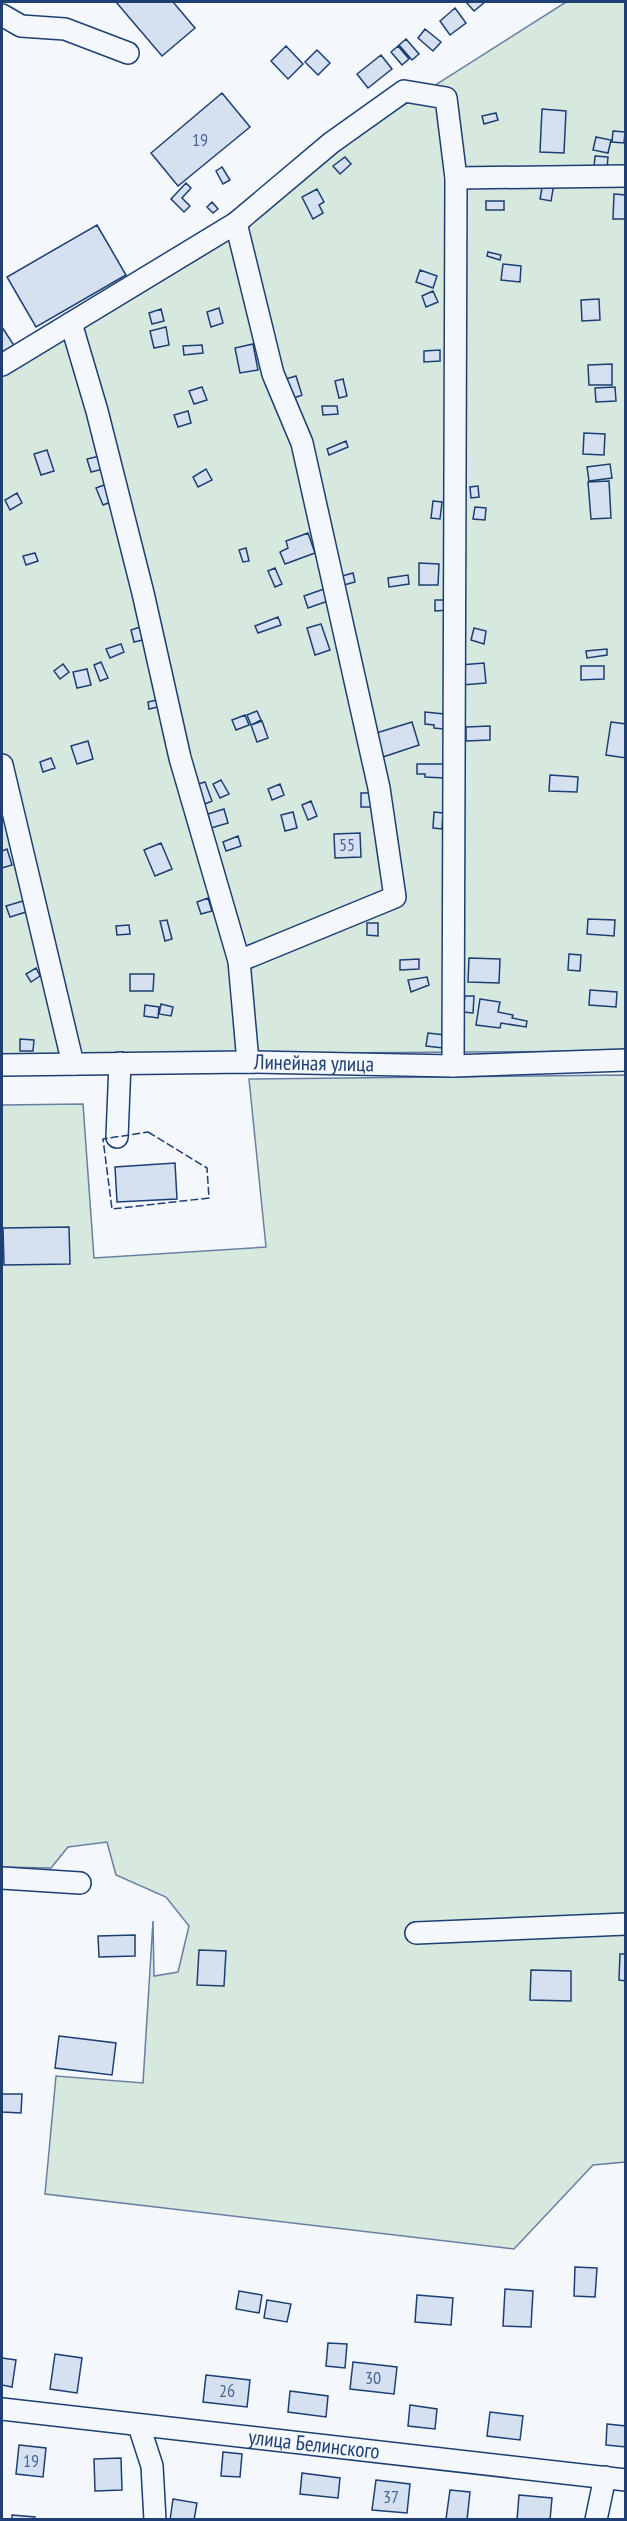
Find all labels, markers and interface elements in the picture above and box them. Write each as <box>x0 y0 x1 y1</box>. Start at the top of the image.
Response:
house number: 19 <box>192 128 208 151</box>
house number: 55 <box>339 833 355 856</box>
street label: Линейная улица <box>253 1048 374 1077</box>
house number: 30 <box>365 2366 381 2389</box>
house number: 26 <box>219 2379 235 2402</box>
street label: улица Белинского <box>247 2423 381 2465</box>
house number: 19 <box>23 2449 39 2472</box>
house number: 37 <box>383 2485 399 2508</box>

